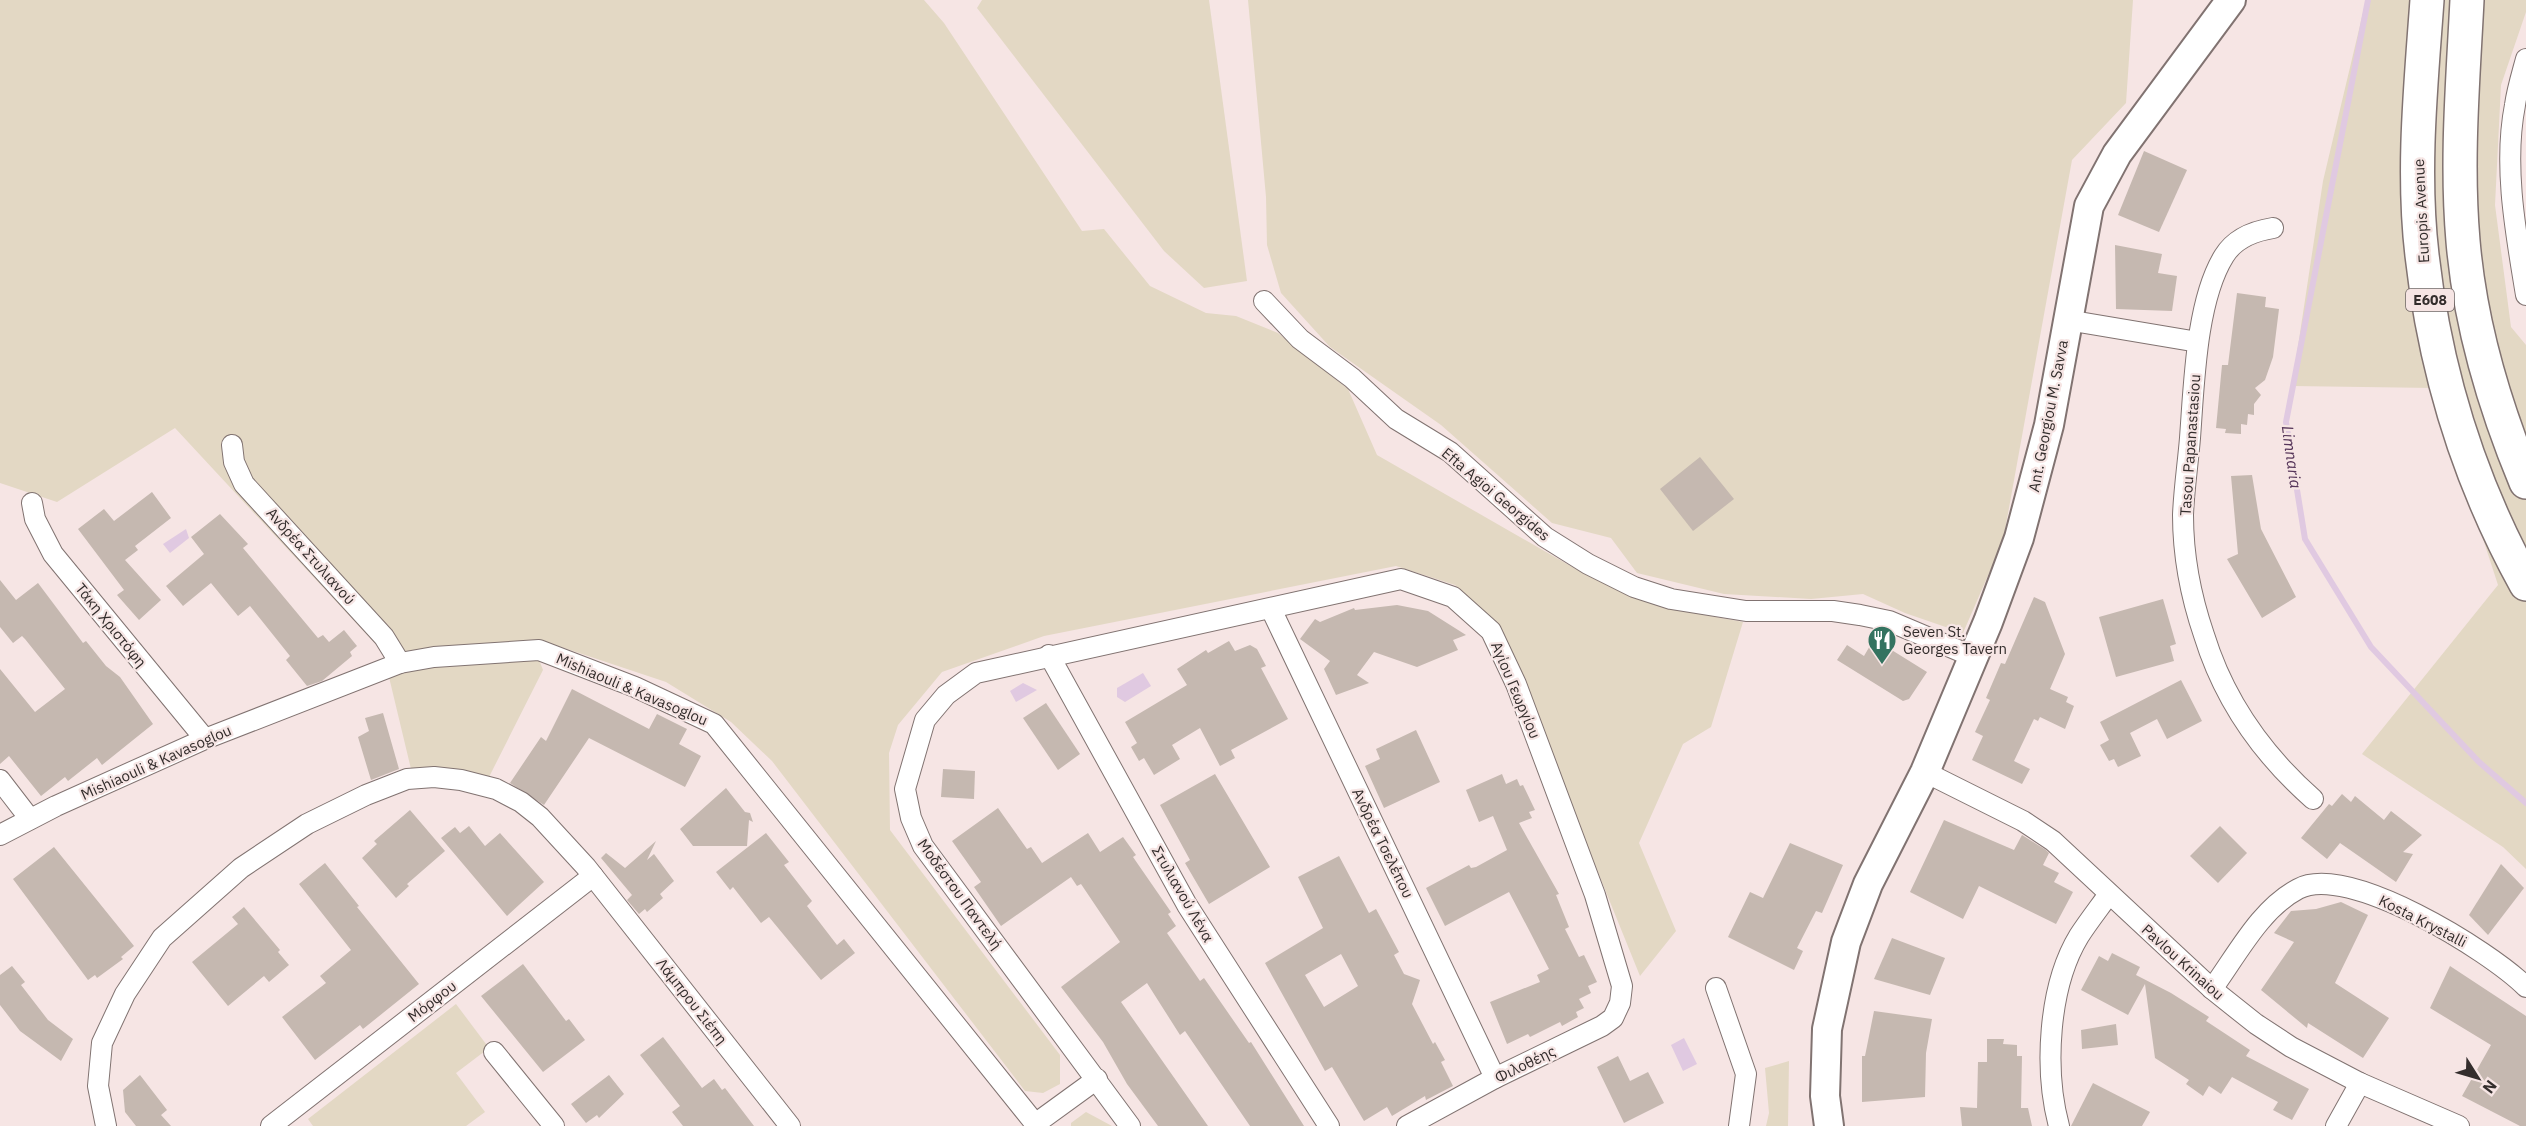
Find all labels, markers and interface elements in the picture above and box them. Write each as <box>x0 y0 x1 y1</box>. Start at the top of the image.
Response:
street label: Europis Avenue <box>2409 158 2433 264</box>
road number: E608 <box>2406 289 2454 311</box>
street label: Ant. Georgiou M. Savva <box>2024 338 2072 494</box>
street label: Tasou Papanastasiou <box>2176 374 2204 516</box>
water label: Limnaria <box>2278 424 2306 490</box>
street label: Efta Agioi Georgides <box>1438 443 1554 545</box>
street label: Ανδρέα Στυλιανού <box>262 504 360 608</box>
street label: Τάκη Χριστόφη <box>71 579 151 671</box>
place label: Seven St. Georges Tavern <box>1903 622 2007 658</box>
restaurant icon: Seven St. Georges Tavern <box>1866 624 1898 666</box>
street label: Αγίου Γεωργίου <box>1487 639 1545 741</box>
street label: Mishiaouli & Kavasoglou <box>553 648 711 730</box>
street label: Mishiaouli & Kavasoglou <box>78 720 234 804</box>
street label: Ανδρέα Τσελέπου <box>1348 785 1418 901</box>
street label: Μοδέστου Παντελή <box>914 835 1006 953</box>
street label: Στυλιανού Λένα <box>1148 843 1218 946</box>
street label: Kosta Krystalli <box>2376 891 2470 951</box>
street label: Pavlou Krinaiou <box>2138 920 2228 1004</box>
street label: Λάμπρου Σιέπη <box>652 954 732 1048</box>
street label: Μόρφου <box>404 976 460 1026</box>
street label: Φιλοθέης <box>1492 1041 1558 1087</box>
north arrow <box>2448 1048 2508 1108</box>
text: N <box>2479 1076 2501 1098</box>

